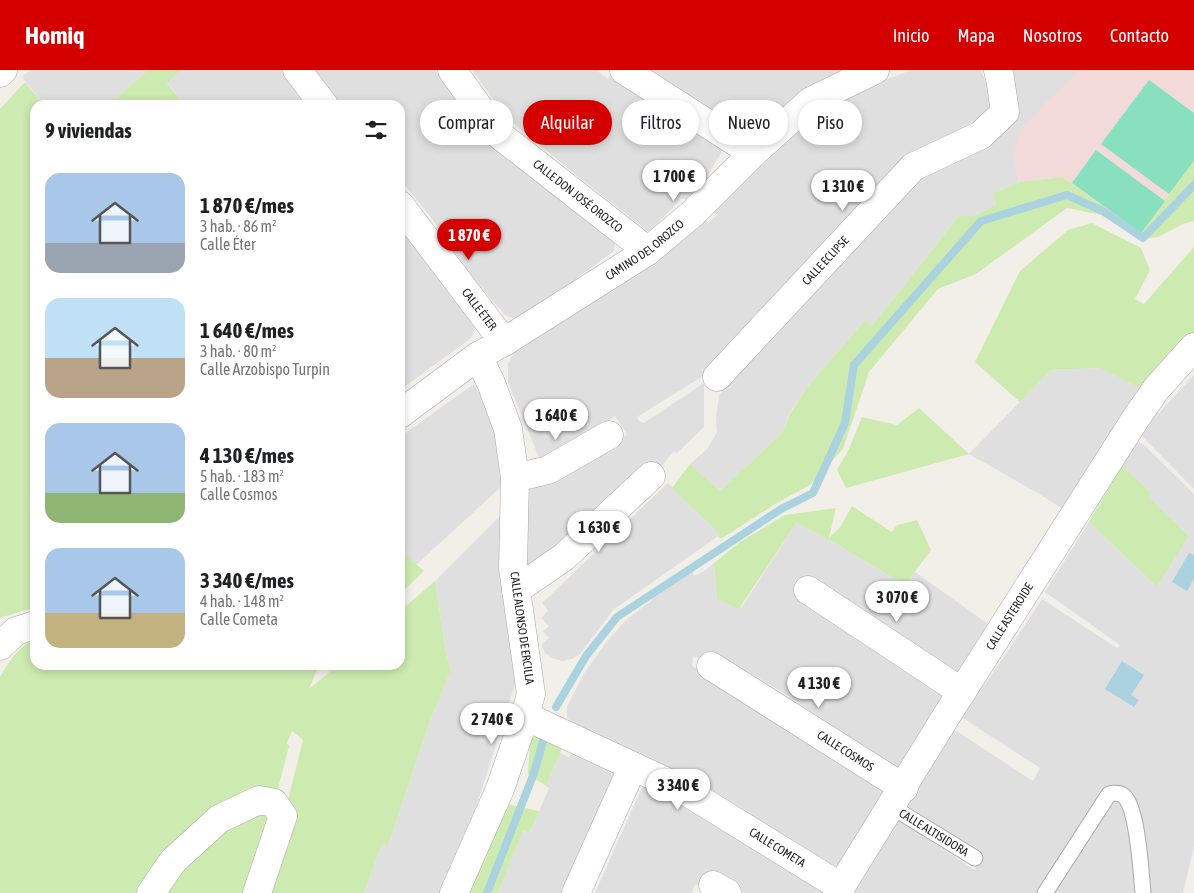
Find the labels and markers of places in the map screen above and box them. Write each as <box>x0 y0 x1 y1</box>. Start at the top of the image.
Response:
pin: 1 700 € <box>628 160 720 202</box>
pin: 1 310 € <box>797 170 889 212</box>
pin: 1 870 € <box>423 218 515 261</box>
pin: 1 640 € <box>510 398 602 441</box>
pin: 1 630 € <box>553 510 645 553</box>
pin: 3 070 € <box>851 580 943 623</box>
pin: 4 130 € <box>773 666 865 709</box>
pin: 2 740 € <box>446 702 538 745</box>
pin: 3 340 € <box>632 768 724 811</box>

